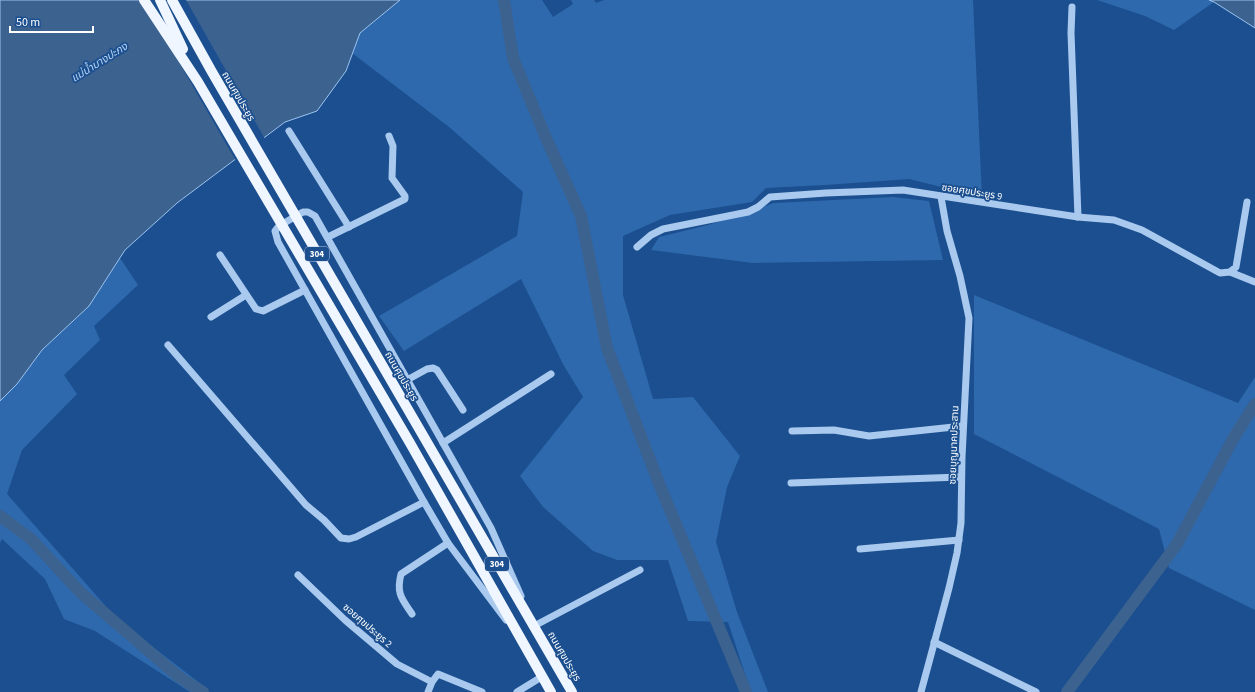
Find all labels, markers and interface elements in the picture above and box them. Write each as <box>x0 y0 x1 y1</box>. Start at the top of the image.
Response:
scale bar <box>10 8 93 34</box>
text: 50 m <box>16 14 40 31</box>
water label: แม่น้ำบางปะกง <box>68 38 131 86</box>
street label: ถนนศุขประยูร <box>218 69 258 124</box>
street label: ซอยศุขประยูร 9 <box>941 180 1003 204</box>
road number: 304 <box>305 247 329 261</box>
street label: ถนนศุขประยูร <box>381 349 421 404</box>
street label: ซอยบุญนาคประสาน <box>946 405 962 485</box>
road number: 304 <box>485 557 509 571</box>
street label: ซอยศุขประยูร 2 <box>340 600 395 651</box>
street label: ถนนศุขประยูร <box>544 629 584 684</box>

